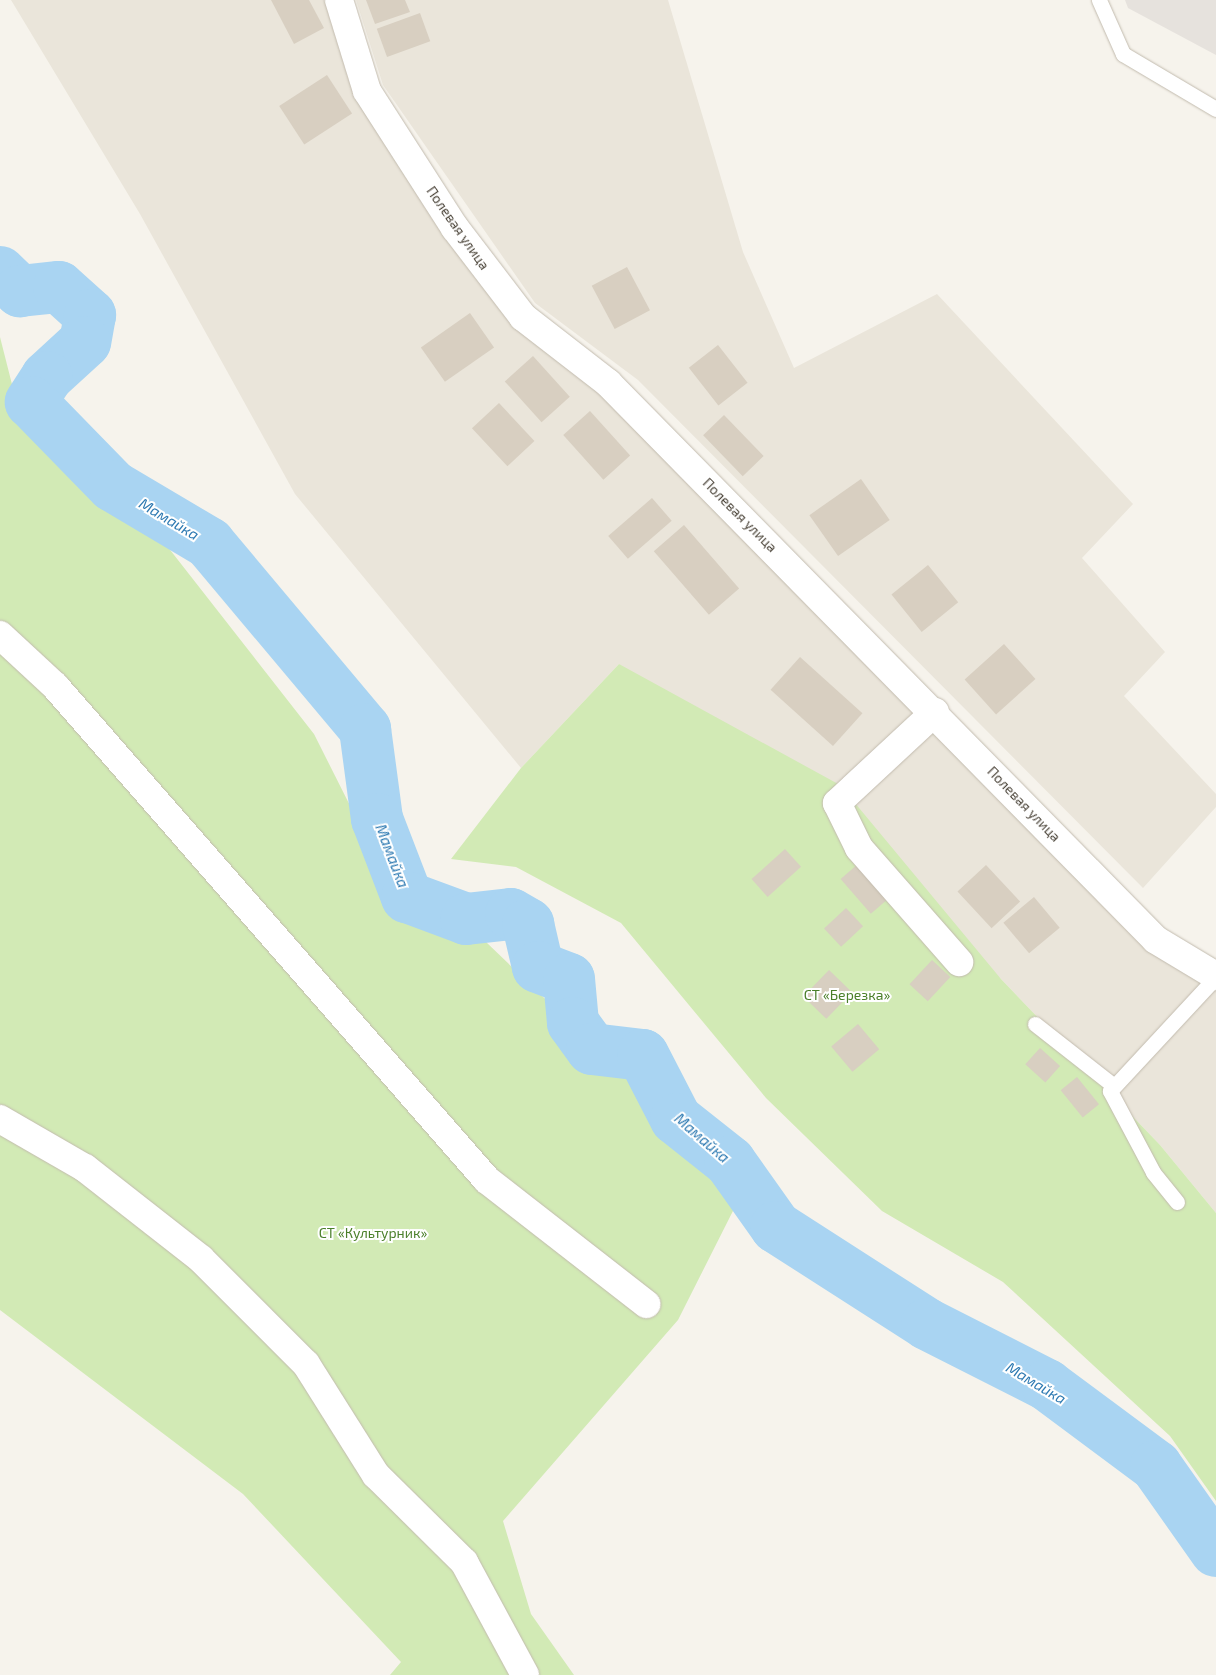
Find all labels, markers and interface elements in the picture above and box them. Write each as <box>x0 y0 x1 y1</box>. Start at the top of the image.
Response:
street label: Полевая улица <box>423 183 493 273</box>
street label: Полевая улица <box>699 474 781 556</box>
water label: Мамайка <box>136 494 202 544</box>
street label: Полевая улица <box>984 763 1064 845</box>
water label: Мамайка <box>372 822 412 890</box>
park label: СТ «Березка» <box>804 987 890 1003</box>
water label: Мамайка <box>671 1109 733 1167</box>
park label: СТ «Культурник» <box>319 1225 427 1241</box>
water label: Мамайка <box>1003 1358 1069 1408</box>

